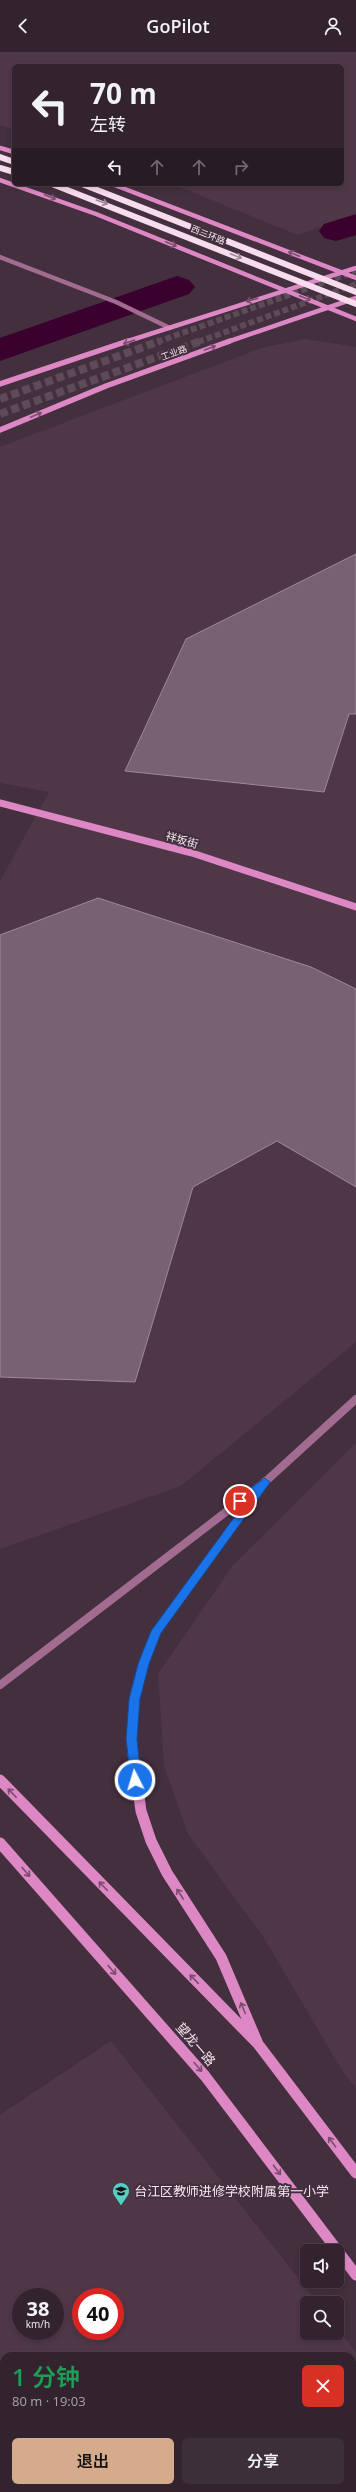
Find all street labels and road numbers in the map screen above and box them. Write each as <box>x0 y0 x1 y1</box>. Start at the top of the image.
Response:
street label: 西二环路 <box>189 222 227 247</box>
street label: 工业路 <box>159 342 189 363</box>
street label: 祥坂街 <box>164 828 200 851</box>
street label: 望龙一路 <box>172 2018 220 2070</box>

